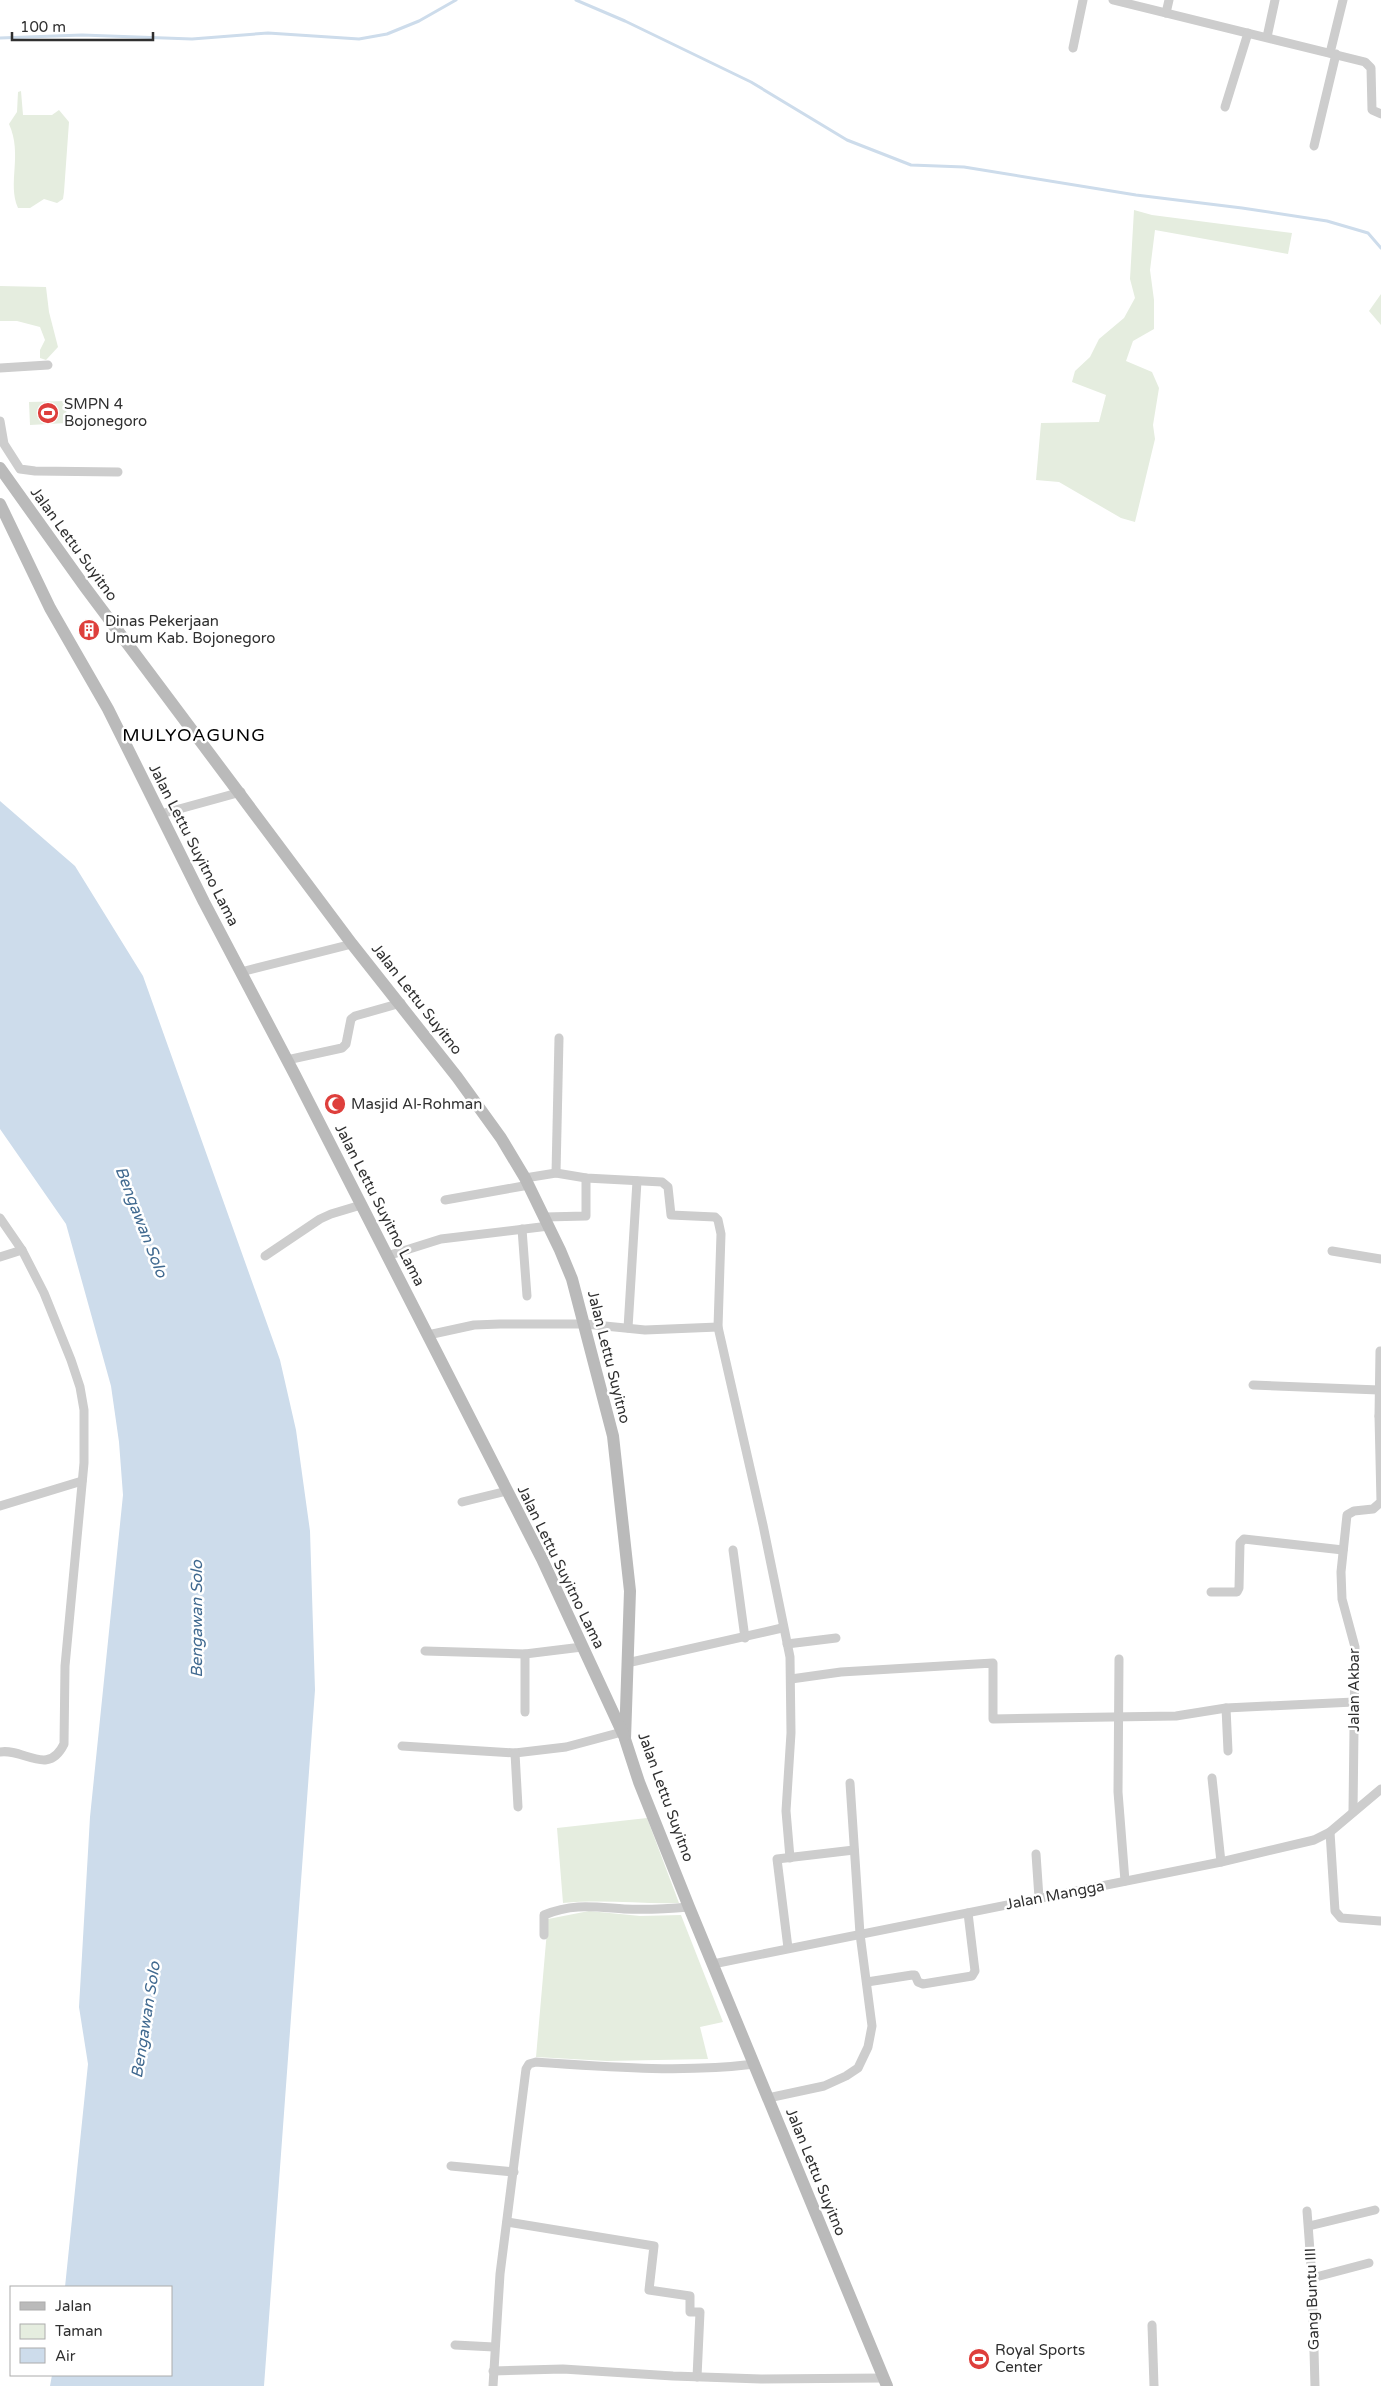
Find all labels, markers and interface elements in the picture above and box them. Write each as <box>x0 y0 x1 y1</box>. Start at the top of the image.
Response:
scale bar <box>12 10 154 42</box>
text: 100 m <box>20 18 66 36</box>
place label: SMPN 4 Bojonegoro <box>64 395 147 430</box>
sports icon: SMPN 4 Bojonegoro <box>36 401 60 425</box>
street label: Jalan Lettu Suyitno <box>27 484 121 604</box>
place label: Dinas Pekerjaan Umum Kab. Bojonegoro <box>105 612 275 647</box>
building icon: Dinas Pekerjaan Umum Kab. Bojonegoro <box>77 618 101 642</box>
district label: MULYOAGUNG <box>122 724 266 746</box>
street label: Jalan Lettu Suyitno Lama <box>145 761 243 929</box>
street label: Jalan Lettu Suyitno <box>368 940 466 1058</box>
mosque icon: Masjid Al-Rohman <box>323 1092 347 1116</box>
place label: Masjid Al-Rohman <box>351 1095 482 1113</box>
street label: Jalan Lettu Suyitno Lama <box>331 1121 429 1289</box>
water label: Bengawan Solo <box>111 1164 172 1282</box>
street label: Jalan Lettu Suyitno <box>584 1289 634 1425</box>
street label: Jalan Lettu Suyitno Lama <box>514 1482 608 1652</box>
water label: Bengawan Solo <box>187 1559 207 1678</box>
street label: Jalan Akbar <box>1345 1648 1363 1732</box>
street label: Jalan Lettu Suyitno <box>634 1730 698 1864</box>
street label: Jalan Mangga <box>1004 1877 1106 1913</box>
water label: Bengawan Solo <box>127 1959 165 2080</box>
street label: Jalan Lettu Suyitno <box>782 2105 850 2239</box>
street label: Gang Buntu III <box>1301 2248 1323 2350</box>
legend <box>10 2286 172 2376</box>
text: Jalan <box>55 2297 92 2315</box>
text: Taman <box>55 2322 103 2340</box>
place label: Royal Sports Center <box>995 2341 1085 2376</box>
text: Air <box>55 2347 76 2365</box>
sports icon: Royal Sports Center <box>967 2347 991 2371</box>

